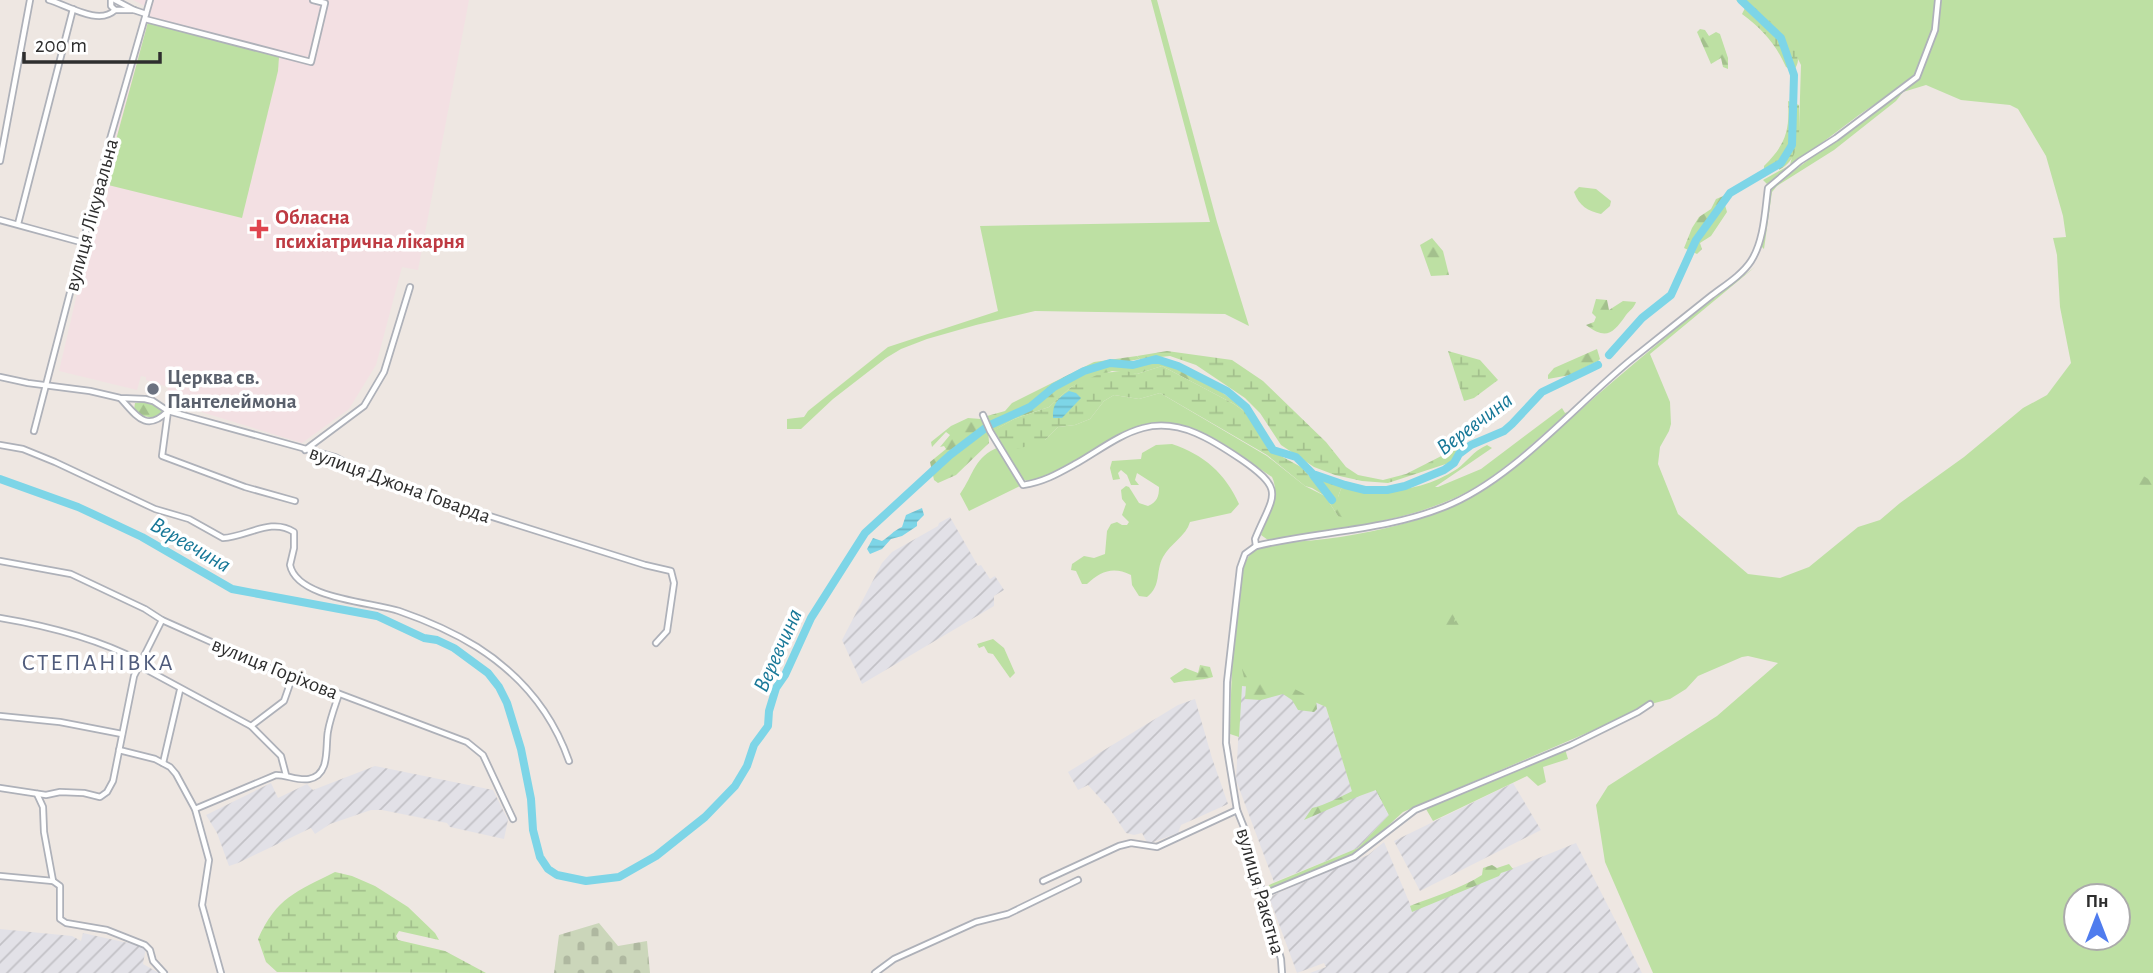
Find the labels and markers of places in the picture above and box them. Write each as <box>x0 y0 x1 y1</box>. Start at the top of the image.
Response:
place label: Обласна психіатрична лікарня <box>275 207 465 252</box>
marker: Обласна психіатрична лікарня <box>249 219 269 239</box>
place label: Церква св. Пантелеймона <box>167 367 297 412</box>
marker: Церква св. Пантелеймона <box>145 381 161 397</box>

